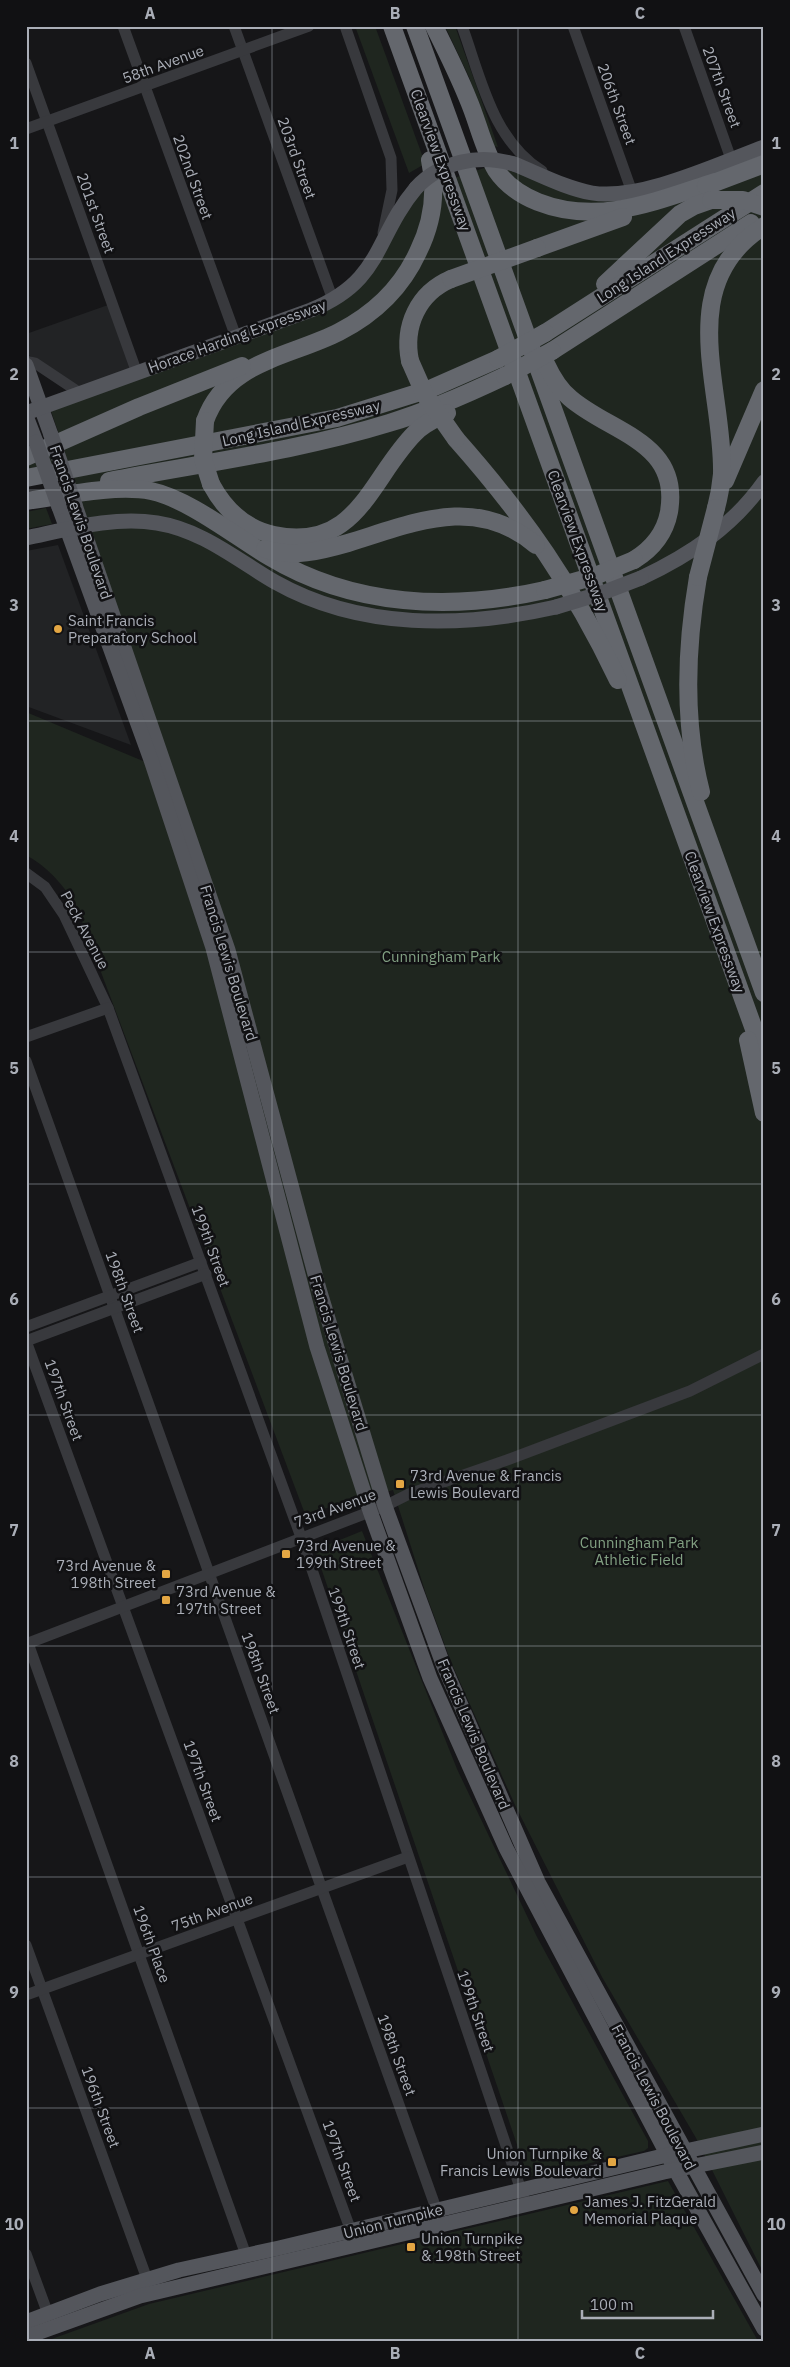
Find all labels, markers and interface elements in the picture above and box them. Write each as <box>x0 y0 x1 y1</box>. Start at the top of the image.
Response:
text: A <box>145 3 156 23</box>
text: B <box>390 3 401 23</box>
text: C <box>635 3 645 23</box>
street label: 58th Avenue <box>120 40 206 88</box>
street label: 207th Street <box>698 44 746 130</box>
street label: 206th Street <box>593 61 641 147</box>
street label: Clearview Expressway <box>406 86 476 234</box>
street label: 203rd Street <box>273 114 321 202</box>
street label: 202nd Street <box>169 132 217 222</box>
text: 1 <box>9 133 19 153</box>
text: 1 <box>771 133 781 153</box>
street label: 201st Street <box>73 170 119 256</box>
street label: Long Island Expressway <box>593 203 739 307</box>
street label: Horace Harding Expressway <box>145 295 329 377</box>
text: 2 <box>9 364 19 384</box>
text: 2 <box>771 364 781 384</box>
street label: Long Island Expressway <box>220 395 382 450</box>
street label: Francis Lewis Boulevard <box>46 442 116 602</box>
street label: Clearview Expressway <box>543 467 613 615</box>
text: 3 <box>9 595 19 615</box>
text: 3 <box>771 595 781 615</box>
place label: Saint Francis Preparatory School <box>68 611 197 647</box>
marker: Saint Francis Preparatory School <box>52 623 64 635</box>
text: 4 <box>9 826 19 846</box>
text: 4 <box>771 826 781 846</box>
street label: Clearview Expressway <box>680 848 750 996</box>
street label: Francis Lewis Boulevard <box>196 883 262 1043</box>
street label: Peck Avenue <box>56 888 114 972</box>
park label: Cunningham Park <box>382 947 500 966</box>
text: 5 <box>9 1058 19 1078</box>
text: 5 <box>771 1058 781 1078</box>
street label: 199th Street <box>187 1203 235 1289</box>
street label: 198th Street <box>101 1249 149 1335</box>
street label: Francis Lewis Boulevard <box>306 1273 372 1433</box>
text: 6 <box>9 1289 19 1309</box>
text: 6 <box>771 1289 781 1309</box>
street label: 197th Street <box>40 1357 88 1443</box>
place label: 73rd Avenue & Francis Lewis Boulevard <box>410 1466 562 1502</box>
marker: 73rd Avenue & Francis Lewis Boulevard <box>394 1478 406 1490</box>
street label: 73rd Avenue <box>291 1484 379 1532</box>
text: 7 <box>9 1520 19 1540</box>
text: 7 <box>771 1520 781 1540</box>
park label: Cunningham Park Athletic Field <box>580 1533 698 1569</box>
place label: 73rd Avenue & 199th Street <box>296 1536 396 1572</box>
marker: 73rd Avenue & 199th Street <box>280 1548 292 1560</box>
place label: 73rd Avenue & 198th Street <box>56 1556 157 1592</box>
marker: 73rd Avenue & 198th Street <box>160 1568 172 1580</box>
place label: 73rd Avenue & 197th Street <box>176 1582 276 1618</box>
street label: 199th Street <box>324 1584 370 1672</box>
marker: 73rd Avenue & 197th Street <box>160 1594 172 1606</box>
street label: 198th Street <box>237 1630 285 1716</box>
street label: Francis Lewis Boulevard <box>434 1656 514 1812</box>
street label: 197th Street <box>179 1738 227 1824</box>
text: 8 <box>9 1751 19 1771</box>
text: 8 <box>771 1751 781 1771</box>
street label: 75th Avenue <box>169 1888 255 1936</box>
street label: 196th Place <box>129 1903 175 1985</box>
street label: 199th Street <box>453 1967 499 2055</box>
text: 9 <box>9 1982 19 2002</box>
text: 9 <box>771 1982 781 2002</box>
street label: 198th Street <box>373 2012 421 2098</box>
street label: Francis Lewis Boulevard <box>608 2021 700 2173</box>
street label: 196th Street <box>77 2064 125 2150</box>
street label: 197th Street <box>318 2118 366 2204</box>
place label: Union Turnpike & Francis Lewis Boulevard <box>440 2144 603 2180</box>
marker: Union Turnpike & Francis Lewis Boulevard <box>606 2156 618 2168</box>
place label: James J. FitzGerald Memorial Plaque <box>584 2192 716 2228</box>
street label: Union Turnpike <box>341 2199 445 2243</box>
marker: James J. FitzGerald Memorial Plaque <box>568 2204 580 2216</box>
text: 10 <box>4 2214 24 2234</box>
text: 10 <box>766 2214 786 2234</box>
place label: Union Turnpike & 198th Street <box>421 2229 523 2265</box>
marker: Union Turnpike & 198th Street <box>405 2241 417 2253</box>
scale bar <box>582 2287 714 2319</box>
text: 100 m <box>590 2295 634 2314</box>
text: A <box>145 2343 156 2363</box>
text: B <box>390 2343 401 2363</box>
text: C <box>635 2343 645 2363</box>

